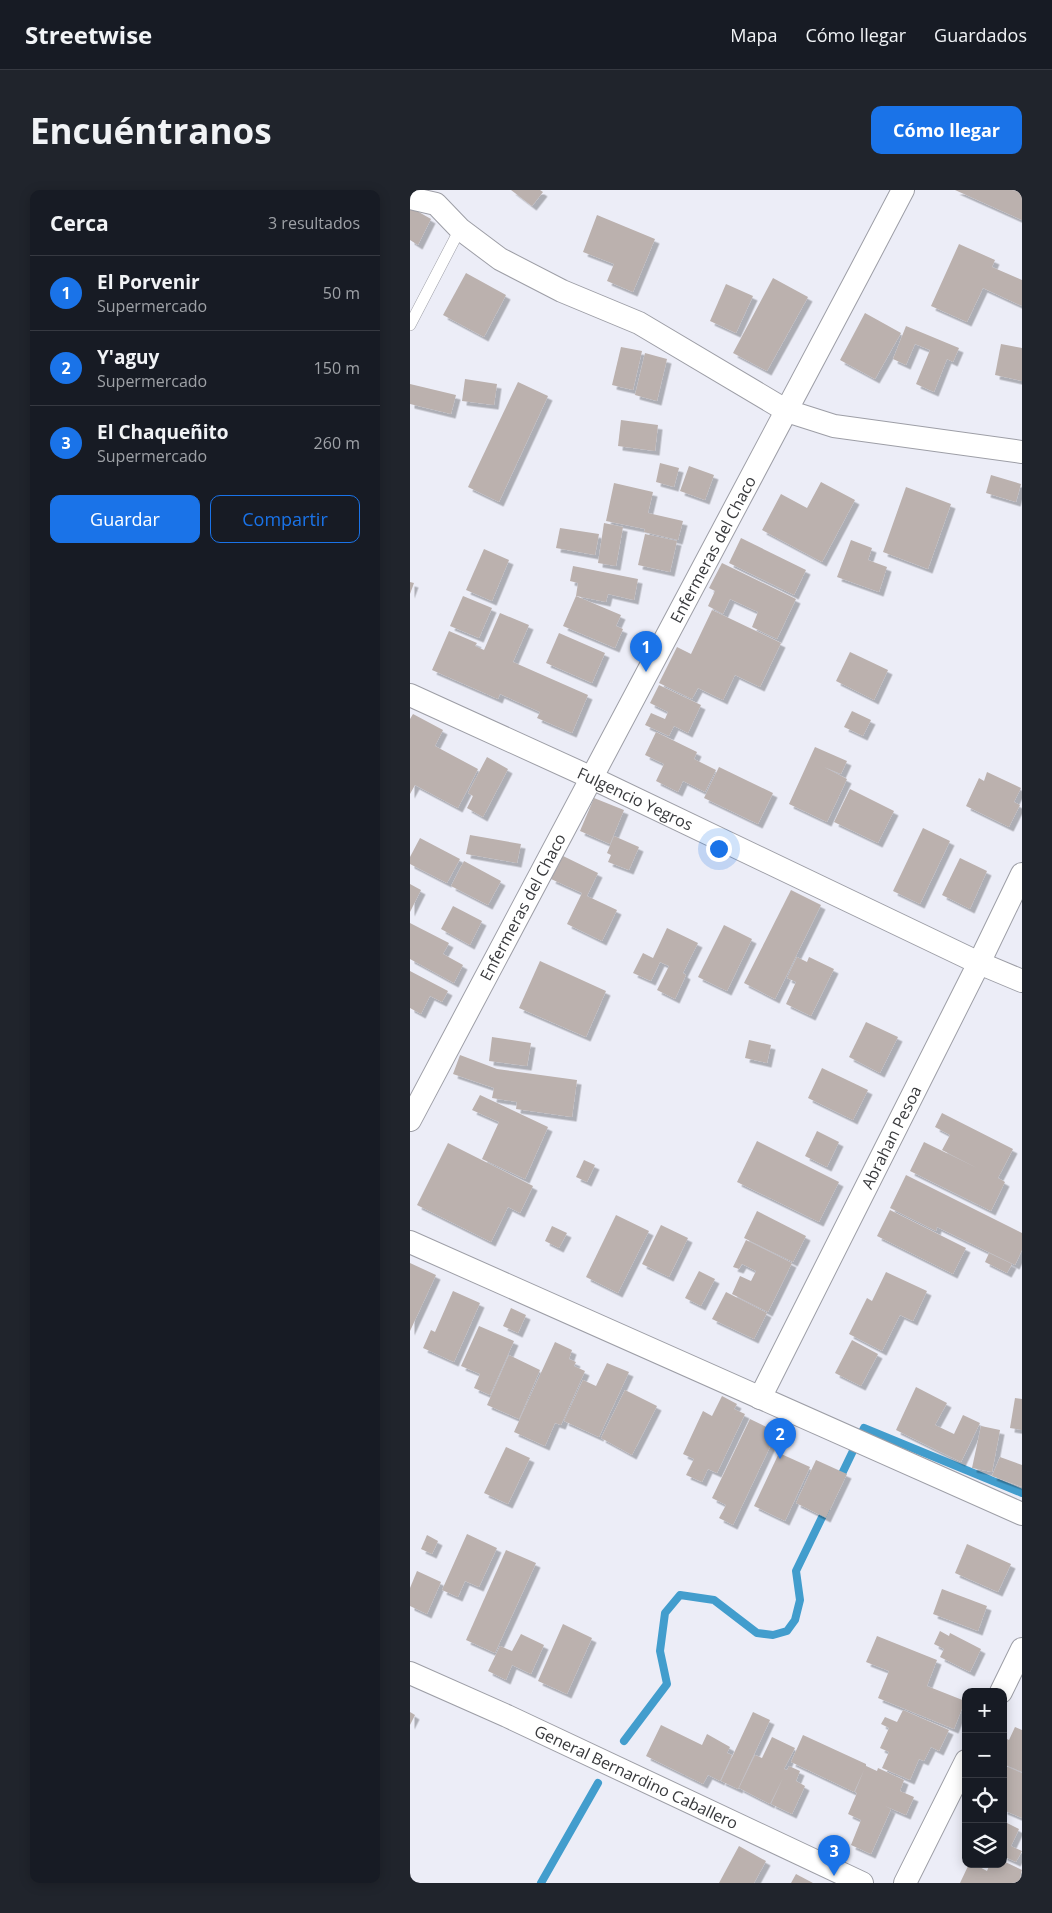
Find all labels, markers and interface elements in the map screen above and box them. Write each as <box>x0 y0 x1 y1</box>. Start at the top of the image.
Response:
text: Streetwise <box>25 18 152 51</box>
text: Mapa <box>730 23 777 47</box>
text: Cómo llegar <box>805 23 906 47</box>
text: Guardados <box>934 23 1027 47</box>
button: Cómo llegar <box>871 106 1022 154</box>
text: Encuéntranos <box>30 107 272 154</box>
text: Cerca <box>50 209 109 237</box>
text: 3 resultados <box>268 212 360 234</box>
text: El Porvenir <box>97 269 200 295</box>
text: 1 <box>61 282 71 304</box>
text: 50 m <box>323 282 360 304</box>
text: Supermercado <box>97 295 207 317</box>
text: Y'aguy <box>97 344 159 370</box>
text: 2 <box>61 357 71 379</box>
text: 150 m <box>314 357 360 379</box>
text: Supermercado <box>97 370 207 392</box>
text: El Chaqueñito <box>97 419 228 445</box>
text: 3 <box>61 432 71 454</box>
text: 260 m <box>314 432 360 454</box>
text: Supermercado <box>97 445 207 467</box>
street label: Enfermeras del Chaco <box>665 472 761 627</box>
button: Guardar <box>50 495 200 543</box>
button: Compartir <box>210 495 360 543</box>
pin: 1 <box>630 631 662 672</box>
street label: Fulgencio Yegros <box>574 762 697 836</box>
street label: Enfermeras del Chaco <box>475 830 571 984</box>
your location <box>706 836 732 862</box>
street label: Abrahan Pesoa <box>856 1082 926 1193</box>
pin: 2 <box>764 1418 796 1459</box>
map controls <box>962 1688 1007 1868</box>
button: + <box>962 1688 1007 1733</box>
street label: General Bernardino Caballero <box>531 1720 742 1834</box>
button: − <box>962 1733 1007 1778</box>
button: locate <box>962 1778 1007 1823</box>
button: layers <box>962 1823 1007 1868</box>
pin: 3 <box>818 1835 850 1876</box>

